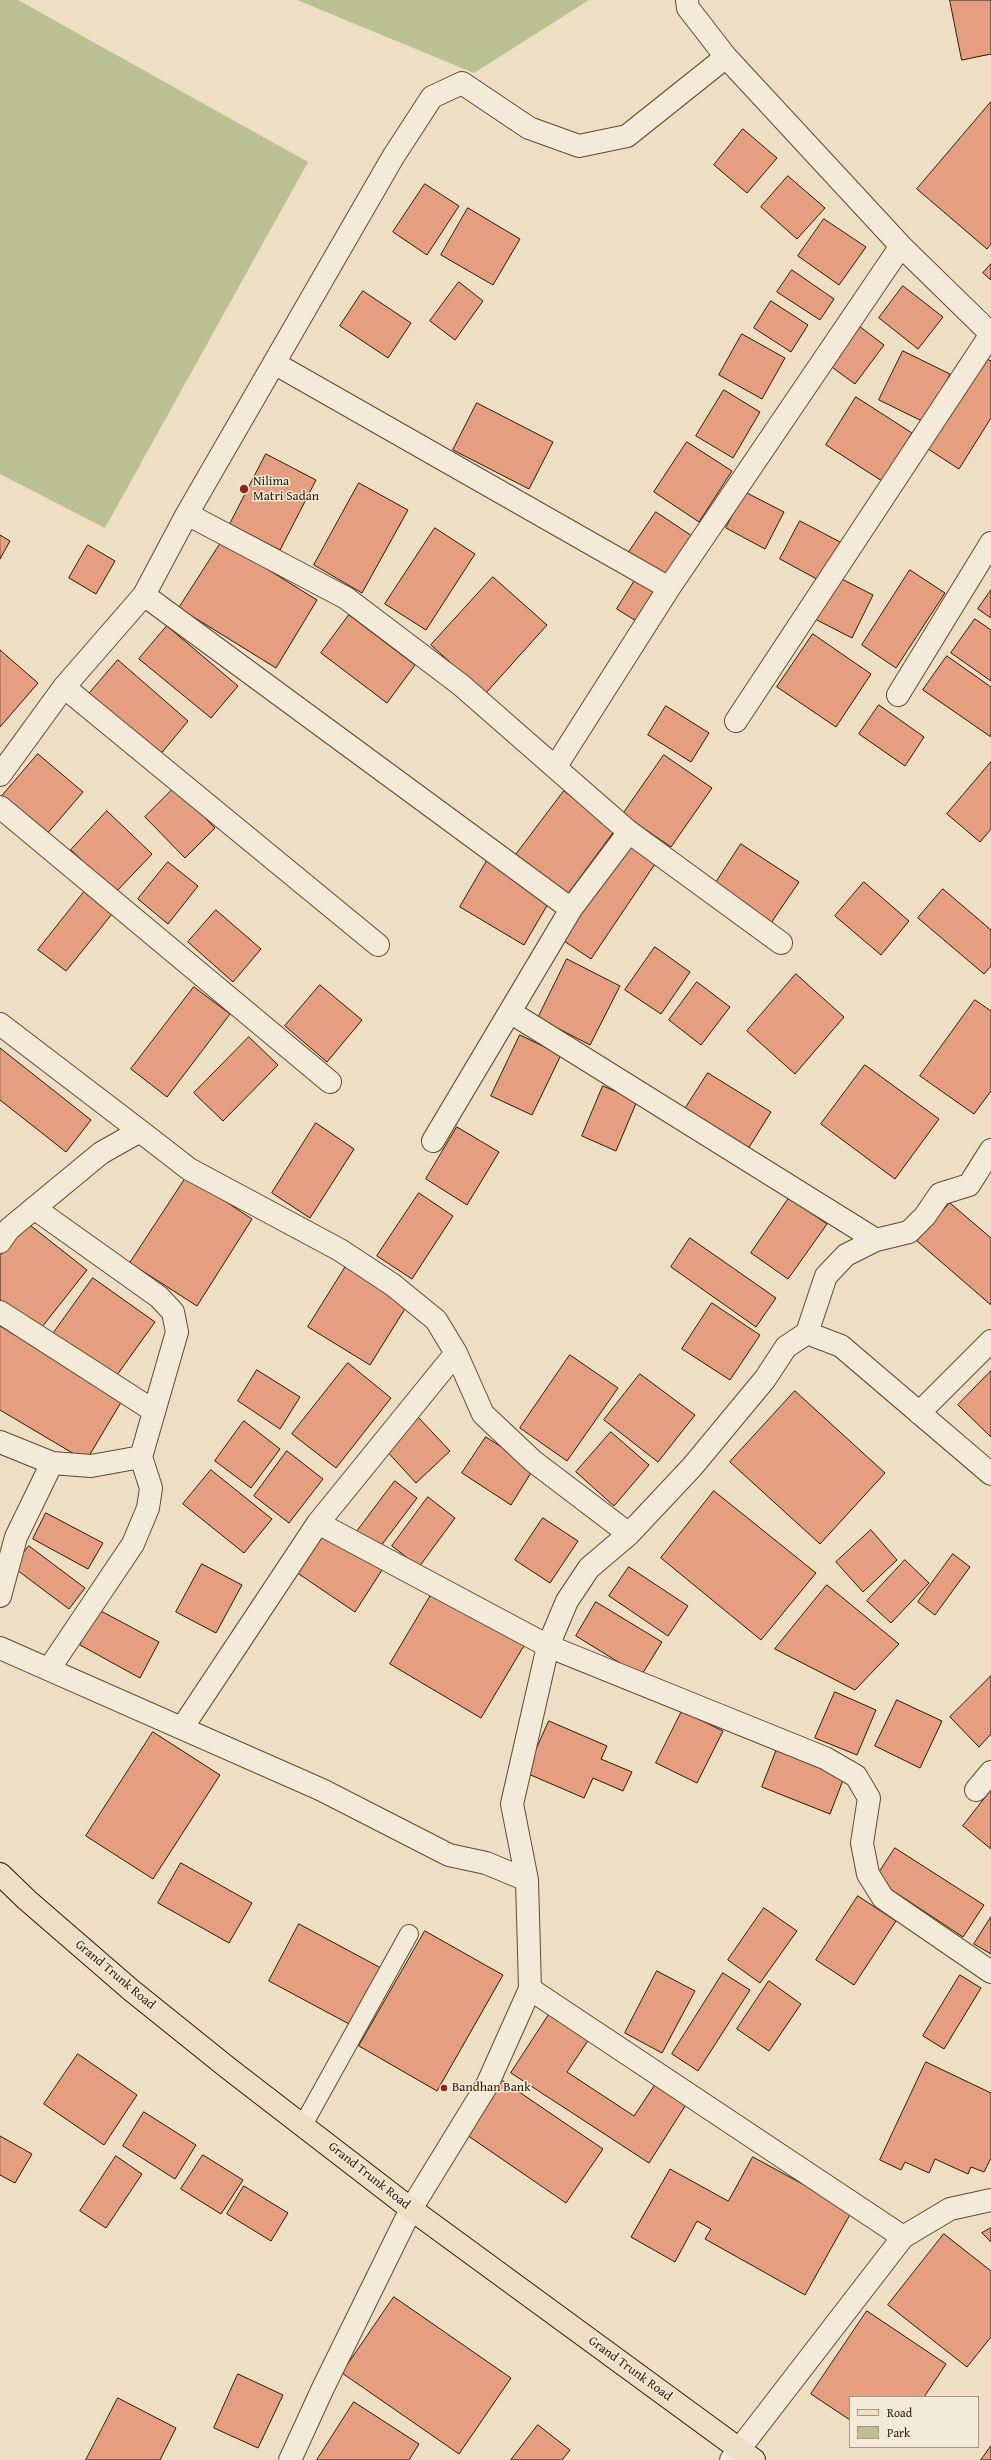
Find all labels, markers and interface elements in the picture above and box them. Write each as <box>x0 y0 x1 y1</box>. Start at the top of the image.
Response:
place label: Nilima Matri Sadan <box>253 474 319 505</box>
marker: Nilima Matri Sadan <box>238 483 250 495</box>
street label: Grand Trunk Road <box>72 1937 158 2013</box>
place label: Bandhan Bank <box>452 2080 531 2096</box>
marker: Bandhan Bank <box>439 2083 449 2093</box>
street label: Grand Trunk Road <box>325 2139 413 2213</box>
street label: Grand Trunk Road <box>585 2333 675 2405</box>
legend <box>849 2396 979 2448</box>
text: Road <box>887 2404 912 2421</box>
text: Park <box>887 2424 910 2441</box>

